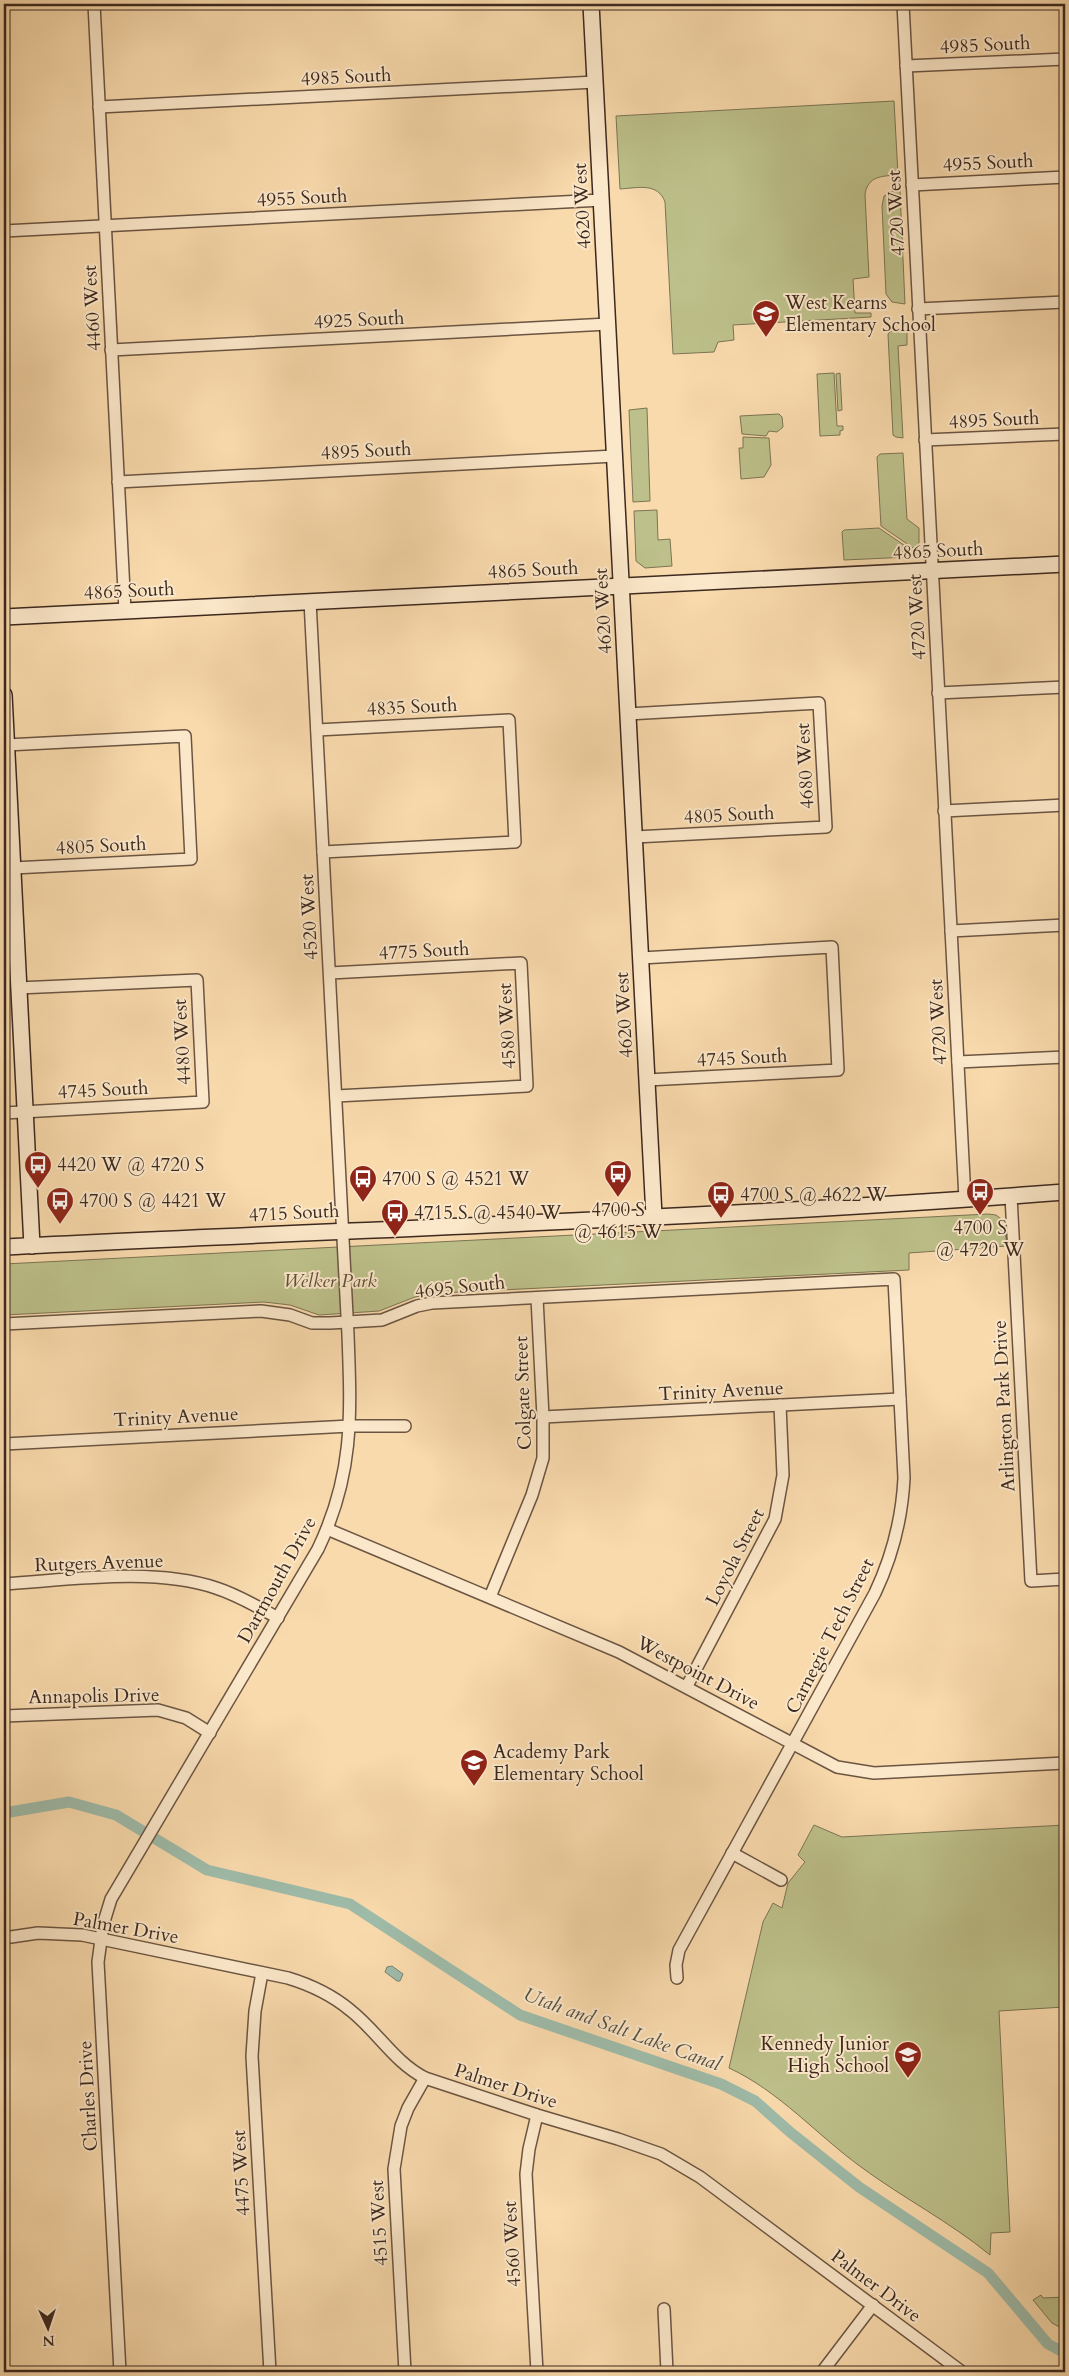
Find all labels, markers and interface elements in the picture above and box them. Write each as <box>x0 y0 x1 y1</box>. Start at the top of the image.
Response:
street label: 4985 South <box>939 30 1032 60</box>
street label: 4985 South <box>300 62 393 92</box>
street label: 4955 South <box>942 148 1035 178</box>
street label: 4620 West <box>567 162 597 250</box>
street label: 4720 West <box>881 169 911 257</box>
street label: 4955 South <box>256 183 349 213</box>
street label: 4460 West <box>77 264 107 352</box>
place label: West Kearns Elementary School <box>784 290 936 338</box>
school or university icon: West Kearns Elementary School <box>751 299 781 338</box>
street label: 4925 South <box>313 305 406 335</box>
street label: 4895 South <box>948 405 1041 435</box>
street label: 4895 South <box>320 436 413 466</box>
street label: 4865 South <box>892 536 985 566</box>
street label: 4865 South <box>487 555 580 585</box>
street label: 4620 West <box>588 567 618 655</box>
street label: 4720 West <box>902 573 932 661</box>
street label: 4865 South <box>83 576 176 606</box>
street label: 4835 South <box>366 692 459 722</box>
street label: 4680 West <box>790 722 820 810</box>
street label: 4805 South <box>683 800 776 830</box>
street label: 4805 South <box>55 831 148 861</box>
street label: 4520 West <box>294 873 324 961</box>
street label: 4775 South <box>378 936 471 966</box>
street label: 4620 West <box>609 971 639 1059</box>
street label: 4720 West <box>923 978 953 1066</box>
street label: 4580 West <box>492 982 522 1070</box>
street label: 4480 West <box>167 998 197 1086</box>
street label: 4745 South <box>696 1043 789 1073</box>
street label: 4745 South <box>57 1075 150 1105</box>
bus stop icon: 4420 W @ 4720 S <box>23 1150 53 1189</box>
place label: 4420 W @ 4720 S <box>57 1152 204 1178</box>
bus stop icon: 4700 S @ 4615 W <box>603 1159 633 1198</box>
bus stop icon: 4700 S @ 4521 W <box>348 1164 378 1203</box>
place label: 4700 S @ 4521 W <box>382 1166 529 1192</box>
bus stop icon: 4700 S @ 4720 W <box>965 1177 995 1216</box>
bus stop icon: 4700 S @ 4622 W <box>706 1180 736 1219</box>
place label: 4700 S @ 4622 W <box>740 1182 887 1208</box>
bus stop icon: 4700 S @ 4421 W <box>45 1186 75 1225</box>
place label: 4700 S @ 4421 W <box>79 1188 226 1214</box>
place label: 4700 S @ 4615 W <box>574 1197 662 1245</box>
street label: 4715 South <box>248 1198 341 1228</box>
bus stop icon: 4715 S @ 4540 W <box>380 1198 410 1237</box>
place label: 4715 S @ 4540 W <box>414 1200 561 1226</box>
place label: 4700 S @ 4720 W <box>936 1215 1024 1263</box>
park label: Welker Park <box>283 1268 377 1294</box>
street label: 4695 South <box>414 1269 507 1305</box>
street label: Arlington Park Drive <box>987 1320 1021 1492</box>
street label: Colgate Street <box>508 1336 538 1450</box>
street label: Trinity Avenue <box>658 1375 784 1407</box>
street label: Trinity Avenue <box>113 1401 239 1433</box>
street label: Loyola Street <box>699 1504 771 1610</box>
street label: Dartmouth Drive <box>231 1512 323 1648</box>
street label: Rutgers Avenue <box>34 1548 164 1578</box>
street label: Carnegie Tech Street <box>780 1554 880 1718</box>
street label: Westpoint Drive <box>631 1629 764 1716</box>
street label: Annapolis Drive <box>28 1682 160 1710</box>
place label: Academy Park Elementary School <box>493 1739 644 1787</box>
school or university icon: Academy Park Elementary School <box>459 1748 489 1787</box>
street label: Palmer Drive <box>71 1906 181 1950</box>
water label: Utah and Salt Lake Canal <box>519 1981 725 2078</box>
place label: Kennedy Junior High School <box>761 2031 889 2079</box>
street label: Charles Drive <box>72 2040 104 2152</box>
school or university icon: Kennedy Junior High School <box>893 2040 923 2079</box>
street label: Palmer Drive <box>451 2057 561 2115</box>
street label: 4475 West <box>226 2129 256 2217</box>
street label: 4515 West <box>364 2179 394 2267</box>
street label: 4560 West <box>497 2200 527 2288</box>
street label: Palmer Drive <box>825 2243 927 2329</box>
north arrow <box>22 2304 72 2354</box>
text: N <box>42 2331 55 2350</box>

